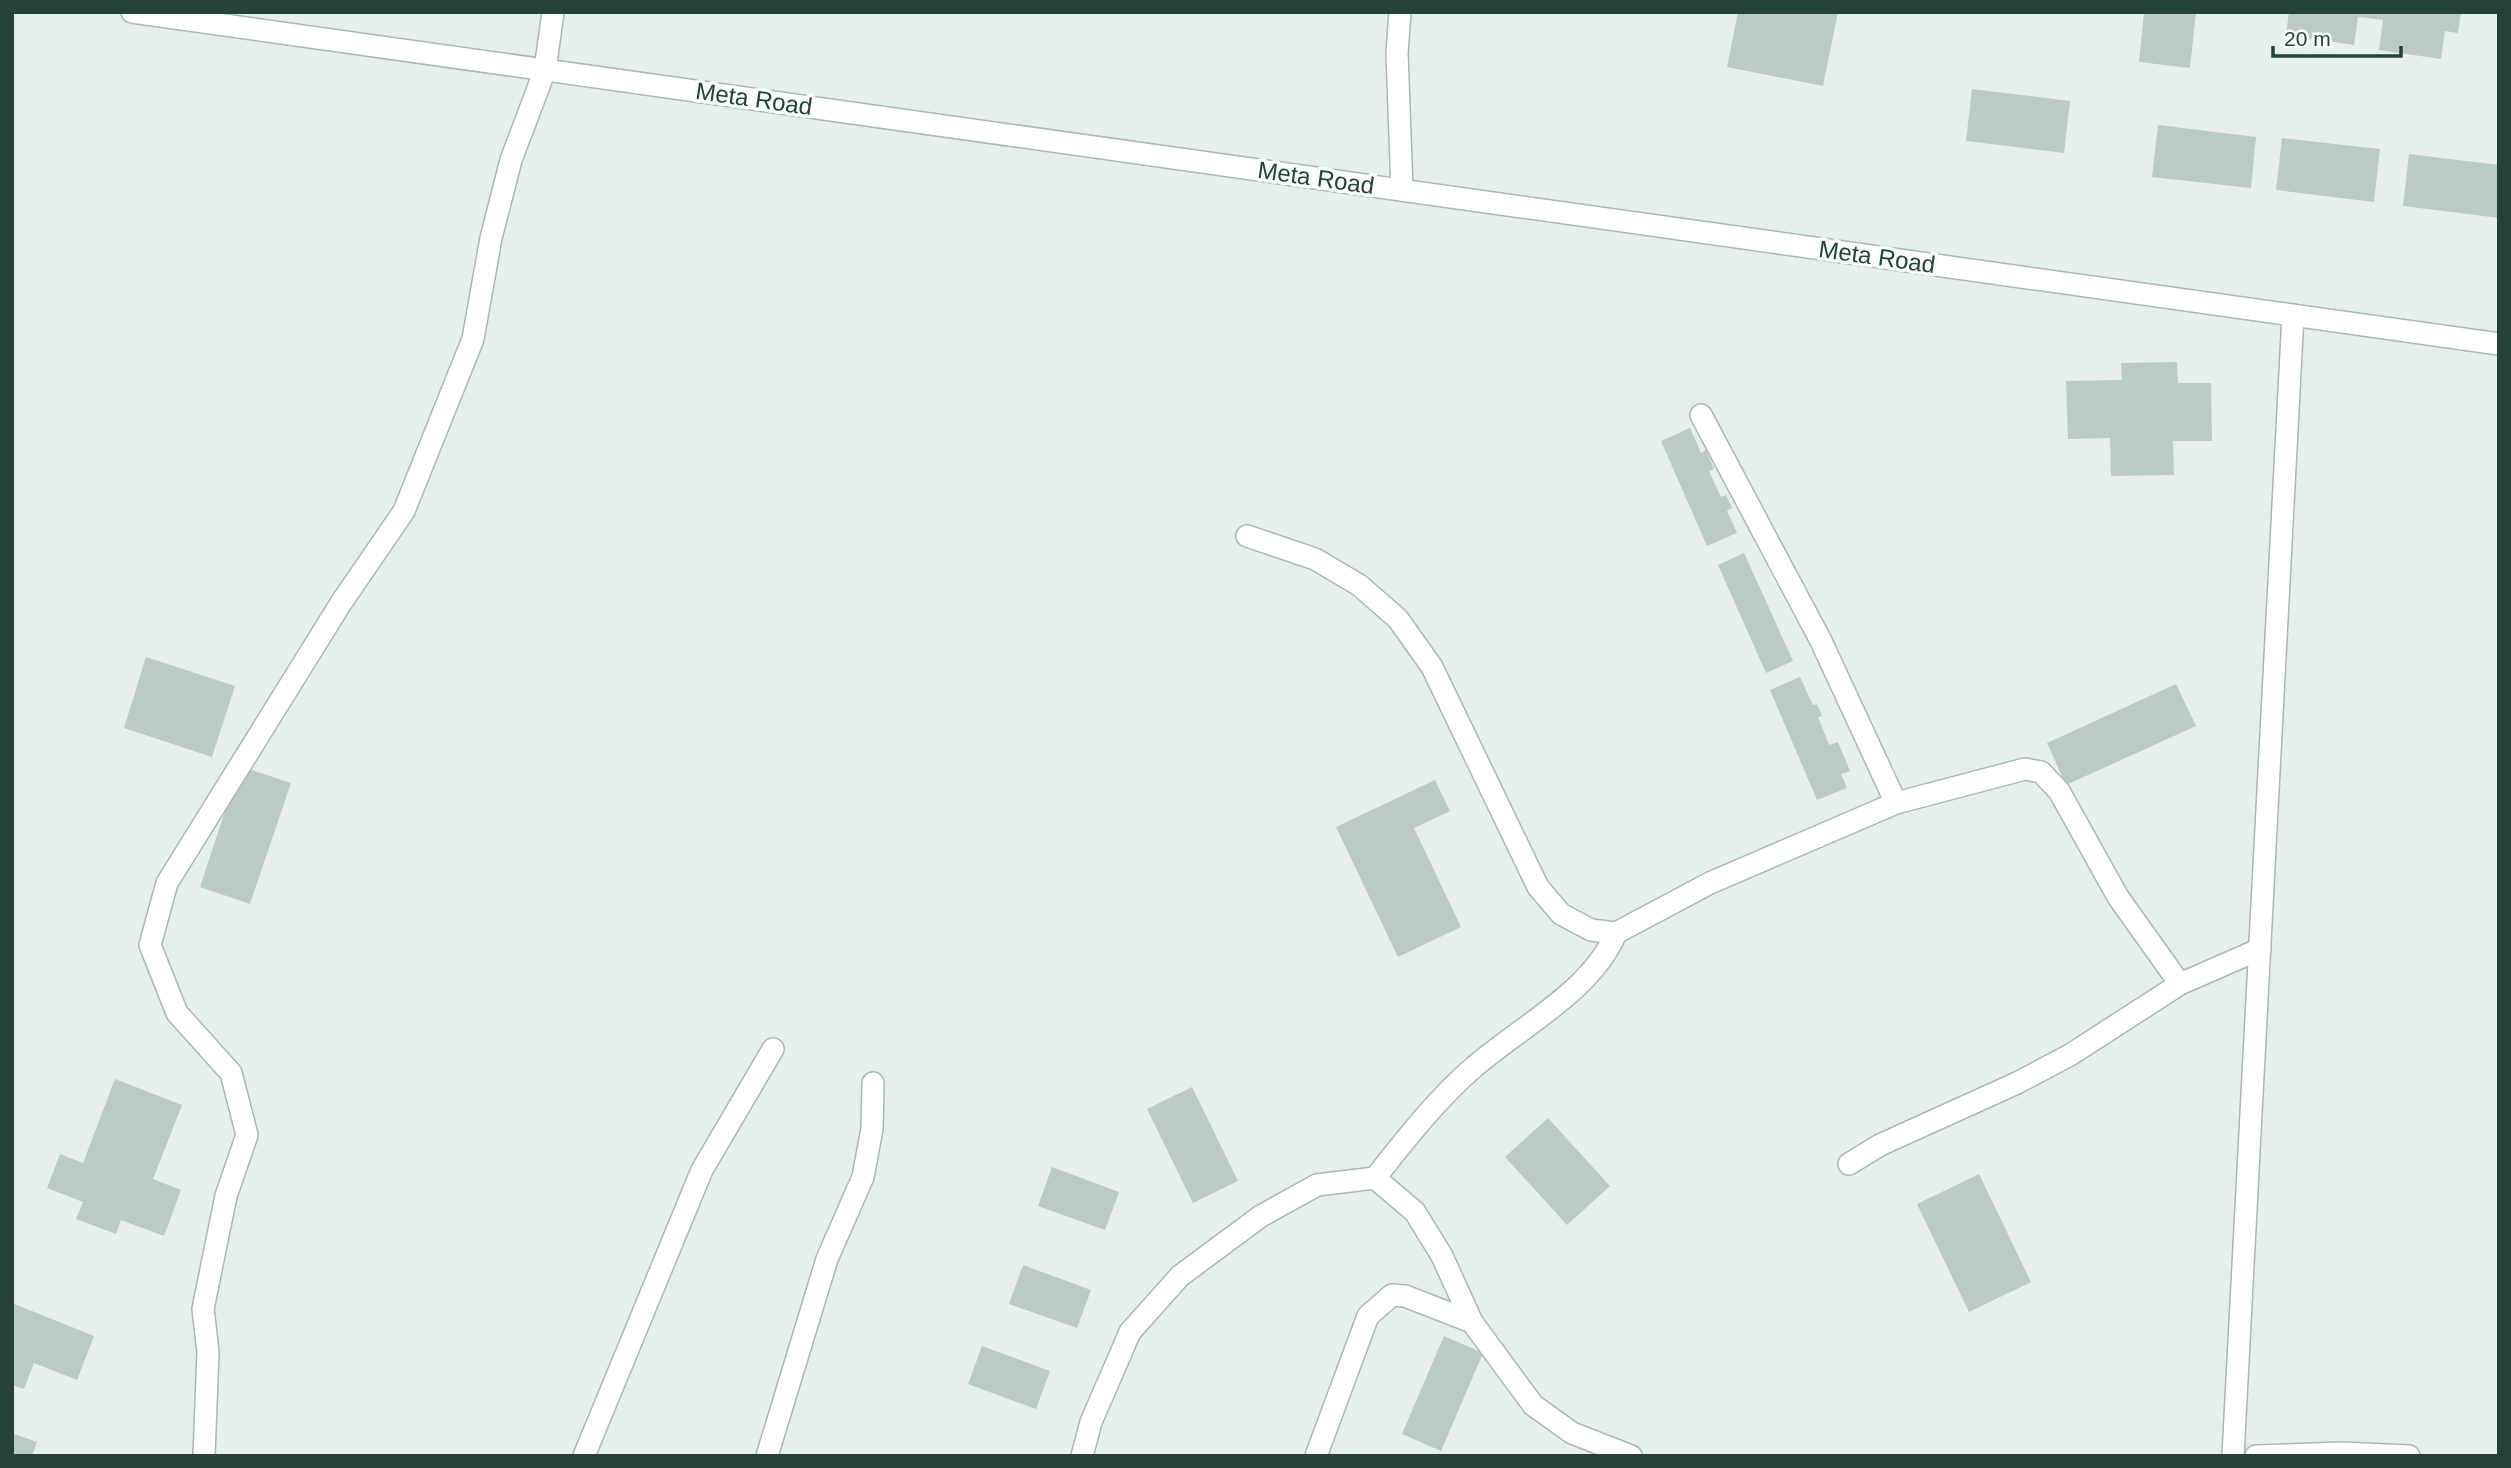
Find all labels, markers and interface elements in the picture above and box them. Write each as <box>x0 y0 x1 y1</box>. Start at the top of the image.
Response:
scale bar <box>2273 14 2401 58</box>
text: 20 m <box>2284 27 2331 50</box>
street label: Meta Road <box>694 77 814 120</box>
street label: Meta Road <box>1256 156 1376 199</box>
street label: Meta Road <box>1817 235 1937 278</box>

